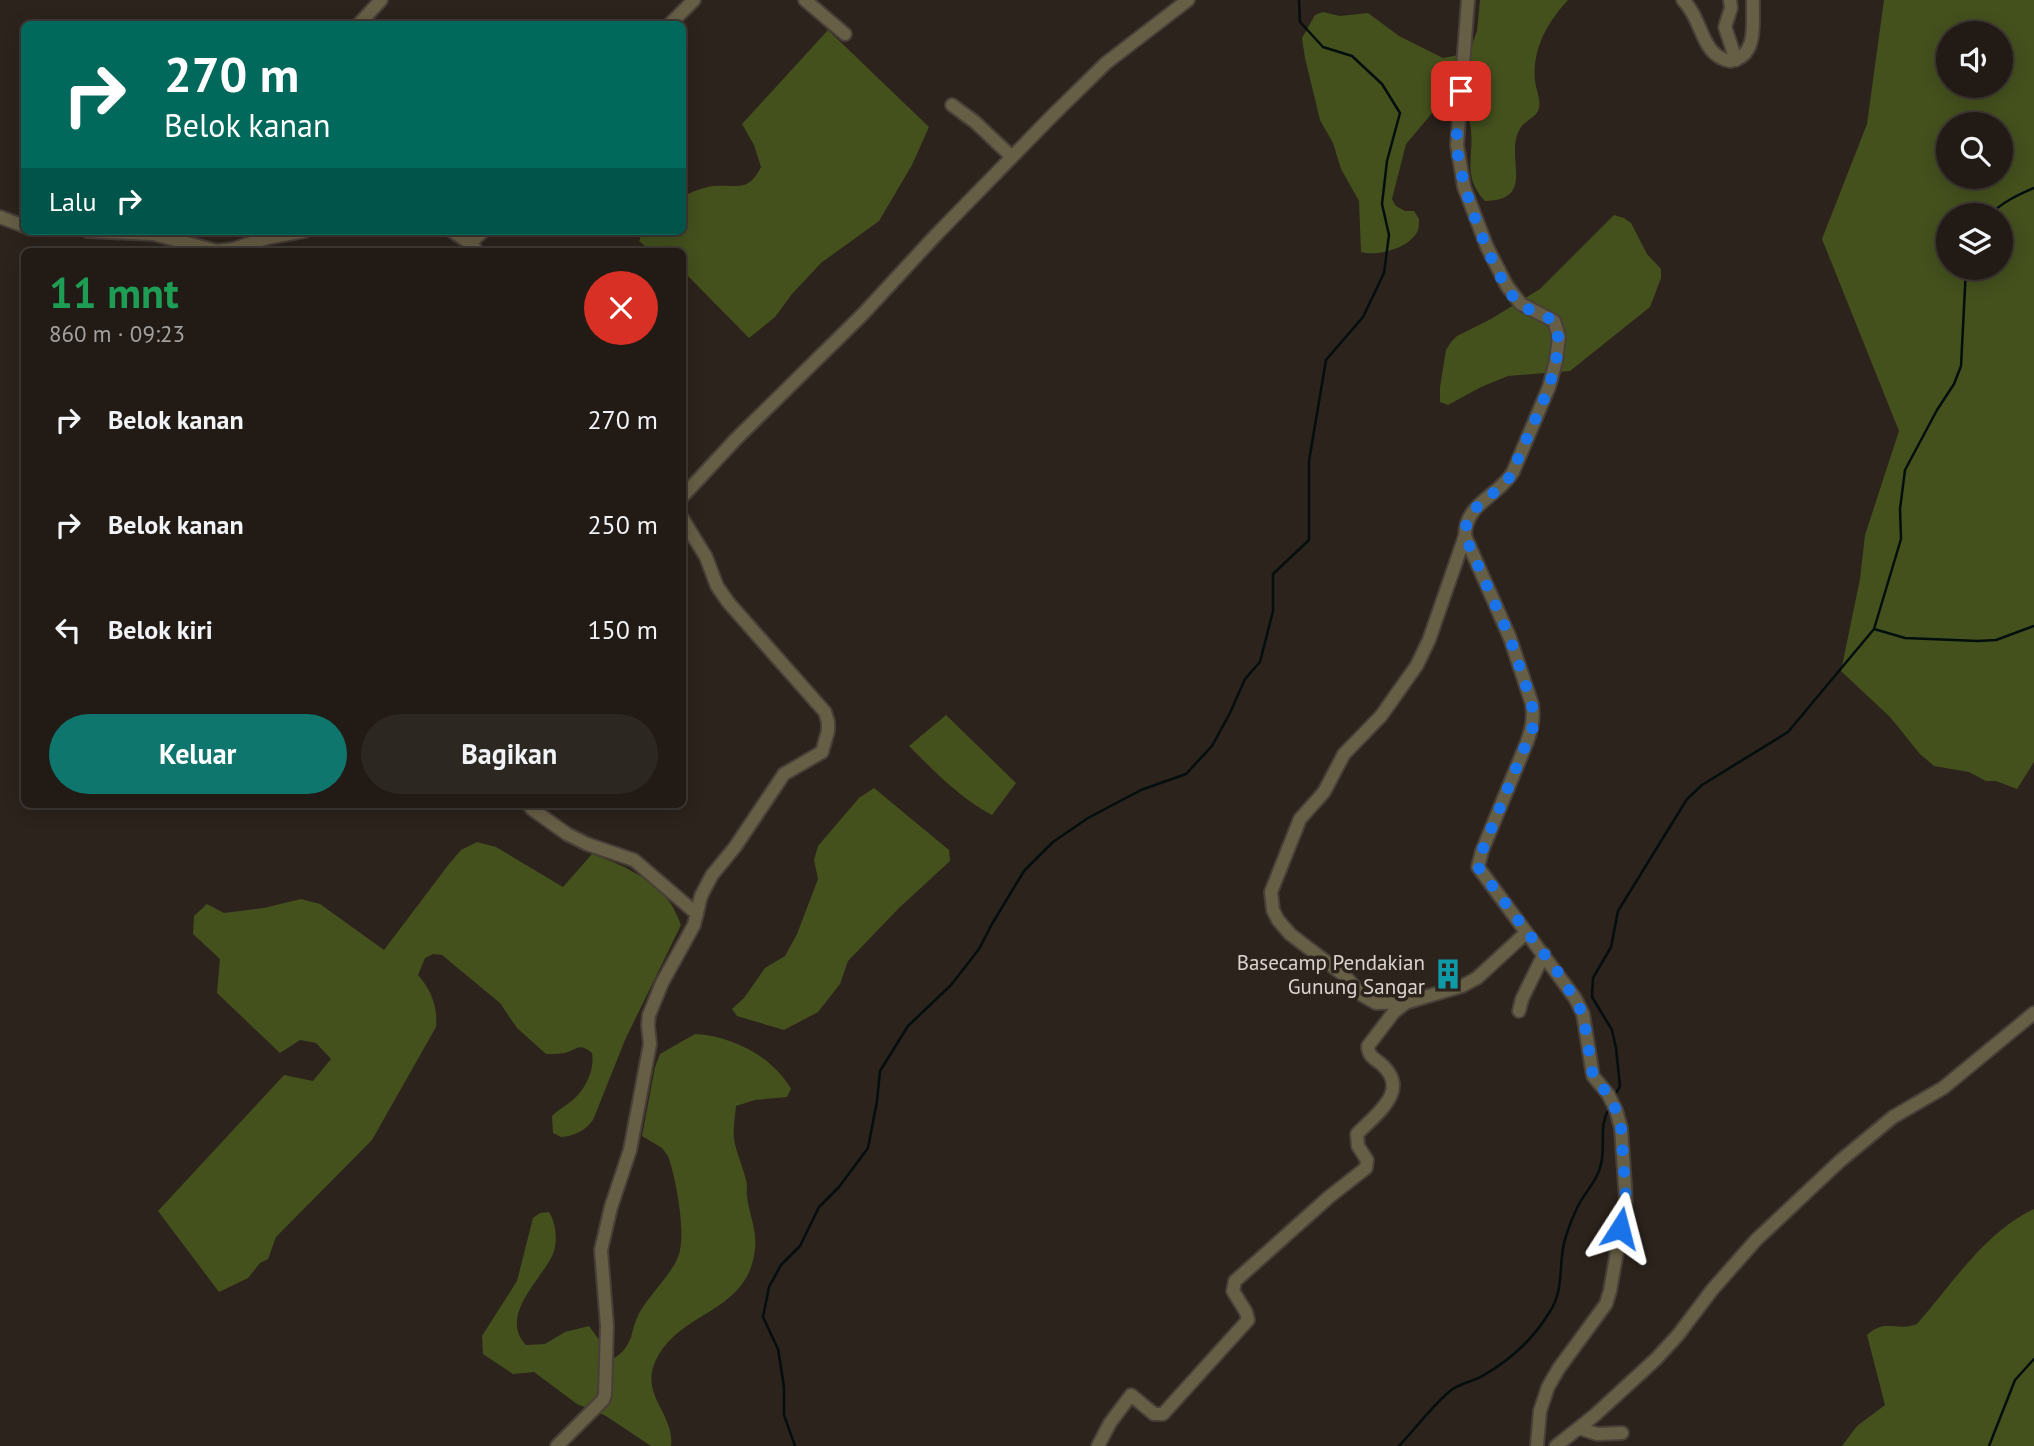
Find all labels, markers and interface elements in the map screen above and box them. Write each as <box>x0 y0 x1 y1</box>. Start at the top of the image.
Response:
map controls <box>1936 21 2013 280</box>
button: sound <box>1936 21 2013 98</box>
text: 270 m <box>164 42 299 106</box>
icon: right <box>49 49 140 140</box>
pin <box>1431 61 1491 121</box>
icon: arrive <box>1442 72 1480 110</box>
text: Belok kanan <box>164 104 330 146</box>
button: search <box>1936 112 2013 189</box>
icon: right <box>110 182 148 220</box>
text: Lalu <box>49 185 96 218</box>
button: layers <box>1936 203 2013 280</box>
text: 11 mnt <box>49 265 179 320</box>
button: close <box>584 271 658 345</box>
text: 860 m · 09:23 <box>49 319 185 348</box>
icon: right <box>49 401 87 439</box>
text: Belok kanan <box>108 403 244 436</box>
text: 270 m <box>587 403 658 436</box>
icon: right <box>49 506 87 544</box>
text: Belok kanan <box>108 508 244 541</box>
text: 250 m <box>587 508 658 541</box>
icon: left <box>49 611 87 649</box>
text: Belok kiri <box>108 613 213 646</box>
text: 150 m <box>587 613 658 646</box>
button: Keluar <box>49 714 347 794</box>
button: Bagikan <box>361 714 658 794</box>
place label: Basecamp Pendakian Gunung Sangar <box>1237 949 1425 1000</box>
building icon: Basecamp Pendakian Gunung Sangar <box>1431 957 1465 991</box>
position arrow <box>1583 1191 1657 1265</box>

